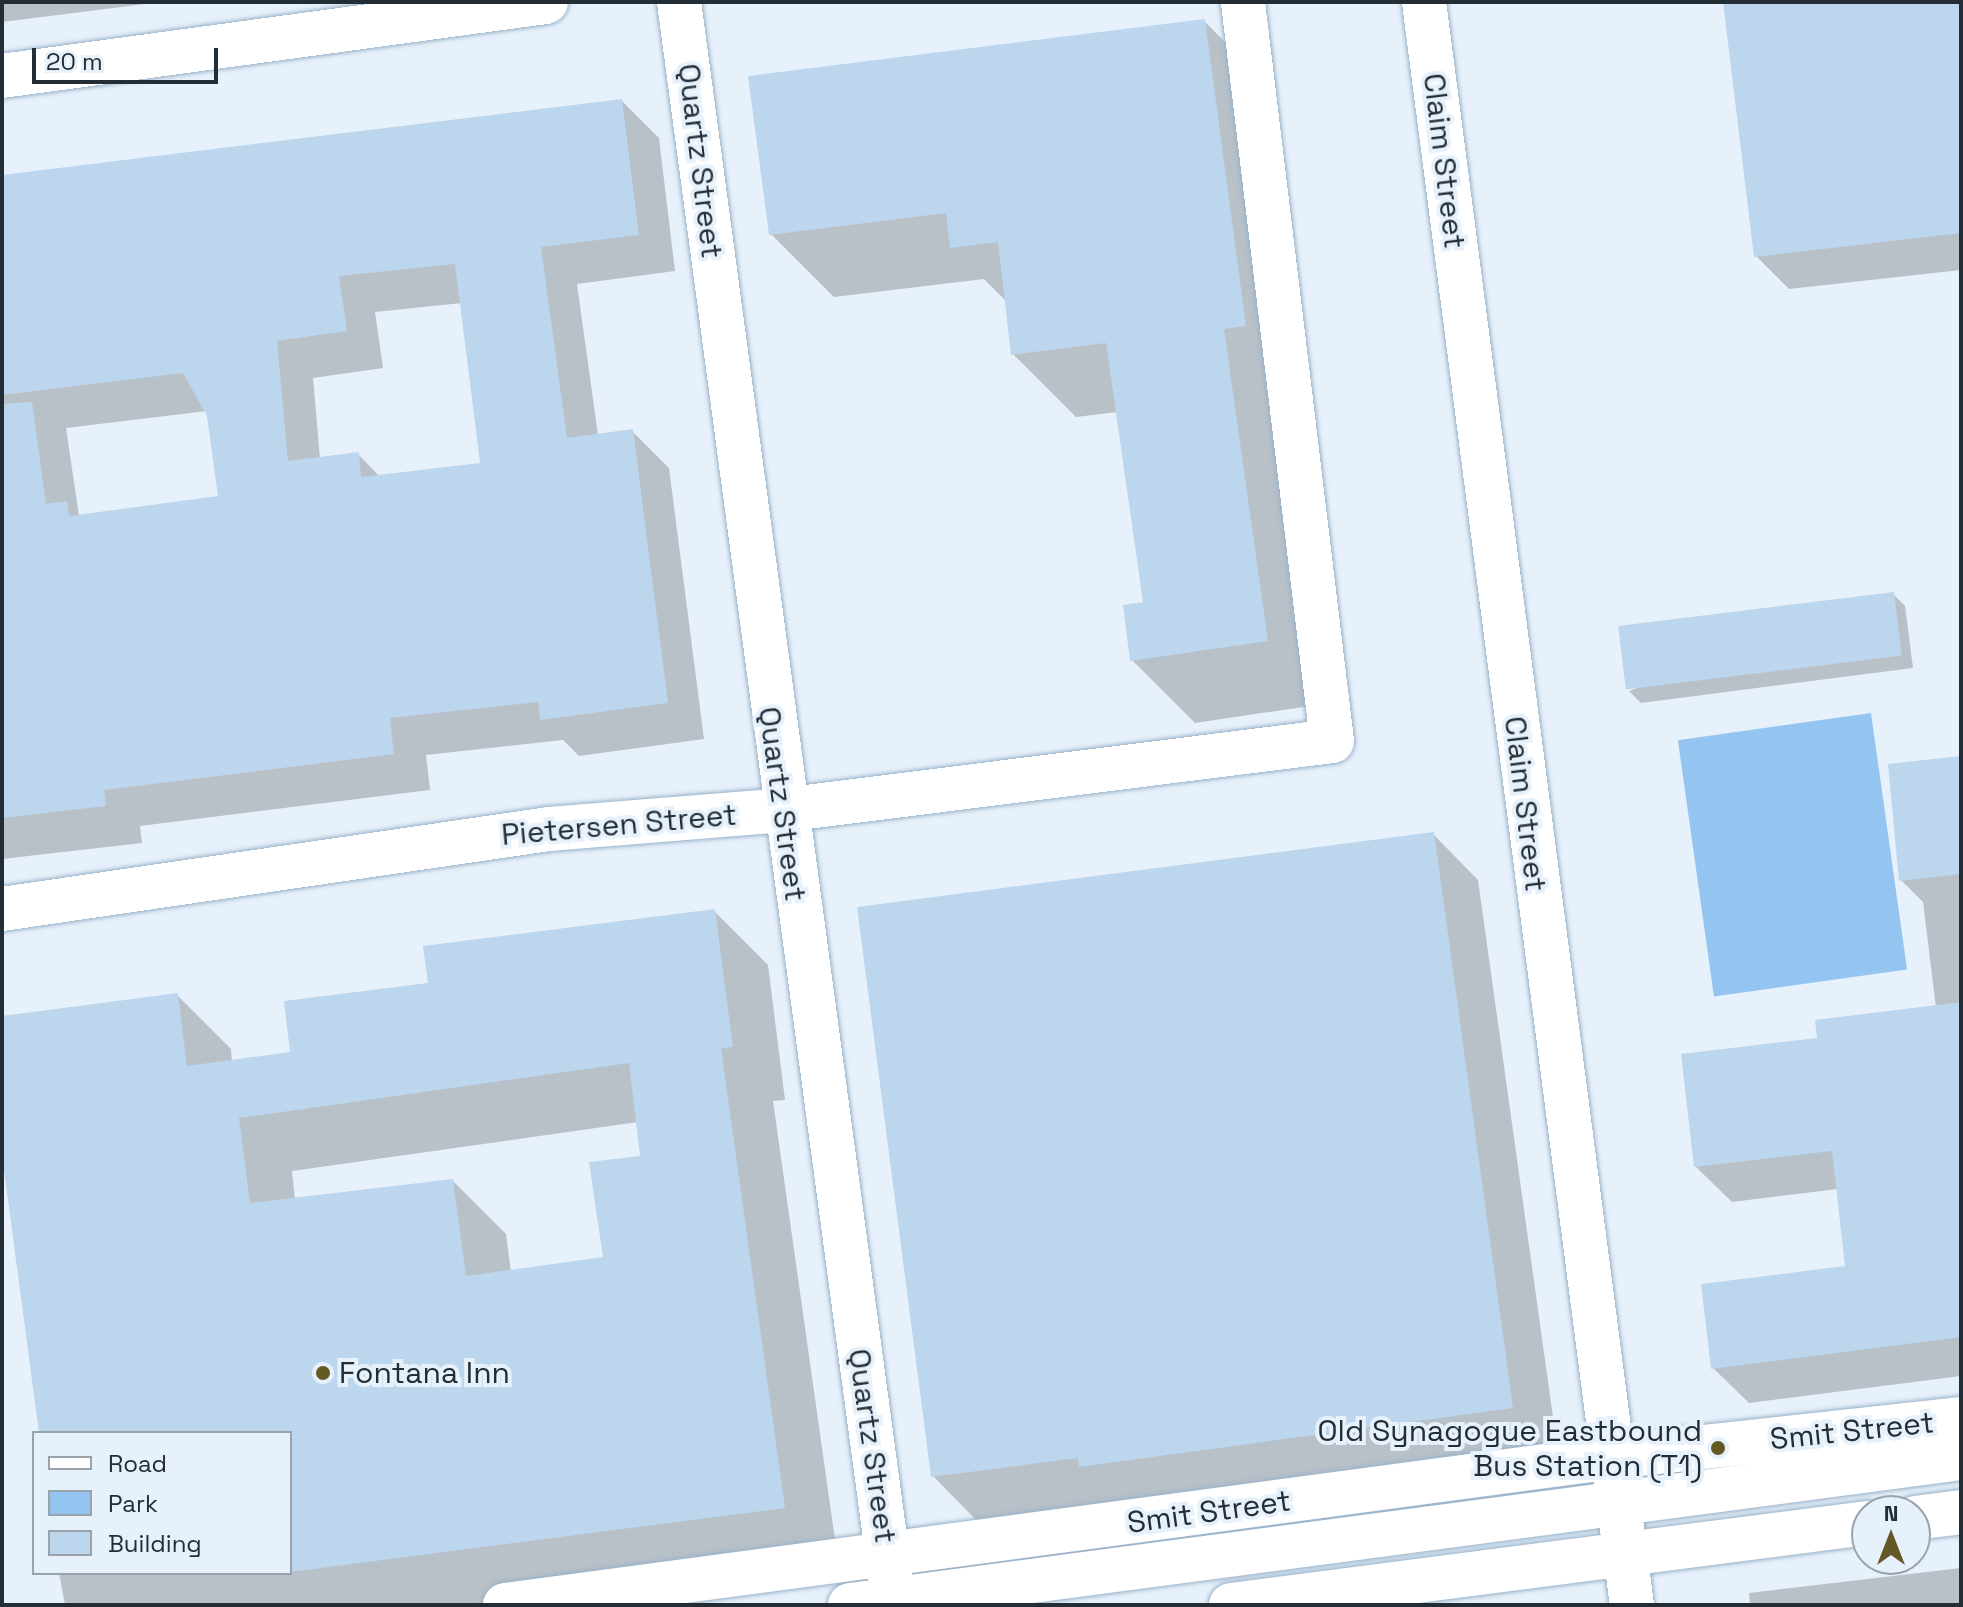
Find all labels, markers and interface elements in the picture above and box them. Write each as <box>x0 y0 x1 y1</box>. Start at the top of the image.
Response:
scale bar <box>36 32 222 82</box>
text: 20 m <box>46 46 103 77</box>
street label: Quartz Street <box>670 62 730 260</box>
street label: Claim Street <box>1415 71 1473 251</box>
street label: Quartz Street <box>751 705 813 903</box>
street label: Claim Street <box>1496 714 1554 894</box>
street label: Pietersen Street <box>500 797 738 853</box>
street label: Quartz Street <box>841 1347 903 1545</box>
place label: Fontana Inn <box>339 1355 510 1391</box>
marker: Fontana Inn <box>314 1364 332 1382</box>
street label: Smit Street <box>1768 1404 1936 1458</box>
place label: Old Synagogue Eastbound Bus Station (T1) <box>1317 1413 1702 1484</box>
legend <box>32 1431 292 1575</box>
marker: Old Synagogue Eastbound Bus Station (T1) <box>1709 1439 1727 1457</box>
text: Road <box>108 1448 167 1479</box>
street label: Smit Street <box>1125 1483 1293 1541</box>
text: Park <box>108 1488 158 1519</box>
north arrow <box>1851 1495 1931 1575</box>
text: N <box>1884 1499 1898 1527</box>
text: Building <box>108 1528 202 1559</box>

